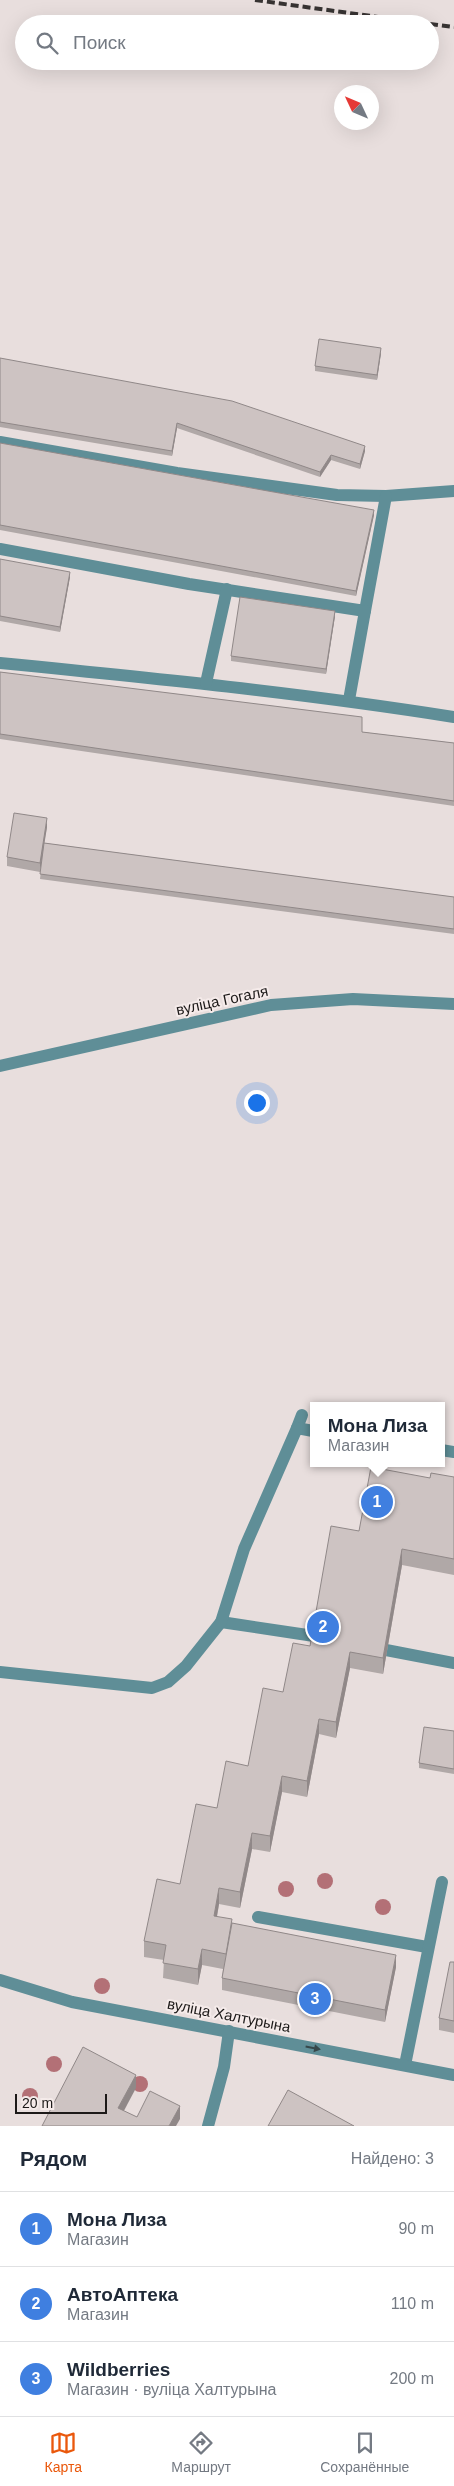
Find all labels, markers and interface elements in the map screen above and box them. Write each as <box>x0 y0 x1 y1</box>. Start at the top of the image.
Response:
search box <box>15 15 439 70</box>
icon: search <box>33 29 61 57</box>
text: Поиск <box>73 32 126 53</box>
north arrow <box>334 85 379 130</box>
street label: вуліца Гогаля <box>174 982 270 1018</box>
your location <box>244 1090 270 1116</box>
popup <box>310 1402 445 1467</box>
text: Мона Лиза <box>328 1415 427 1436</box>
text: Магазин <box>328 1437 389 1454</box>
pin: 1 <box>361 1483 393 1521</box>
pin: 2 <box>307 1608 339 1646</box>
pin: 3 <box>299 1980 331 2018</box>
street label: вуліца Халтурына <box>166 1995 293 2035</box>
one-way arrow <box>306 2044 322 2052</box>
scale bar <box>15 2091 108 2114</box>
text: 20 m <box>22 2095 53 2111</box>
text: Рядом <box>20 2147 87 2170</box>
text: Найдено: 3 <box>351 2150 434 2167</box>
text: Мона Лиза <box>67 2209 167 2230</box>
text: 1 <box>32 2220 40 2237</box>
text: 90 m <box>398 2220 434 2237</box>
text: Магазин <box>67 2231 129 2248</box>
text: АвтоАптека <box>67 2284 178 2305</box>
text: 2 <box>32 2295 40 2312</box>
text: 110 m <box>391 2295 434 2312</box>
text: Магазин <box>67 2306 129 2323</box>
text: Wildberries <box>67 2359 170 2380</box>
text: 3 <box>32 2370 40 2387</box>
text: 200 m <box>390 2370 434 2387</box>
text: Магазин · вуліца Халтурына <box>67 2381 277 2398</box>
tab: Карта <box>45 2429 82 2475</box>
tab: Маршрут <box>171 2429 231 2475</box>
tab: Сохранённые <box>320 2429 409 2475</box>

